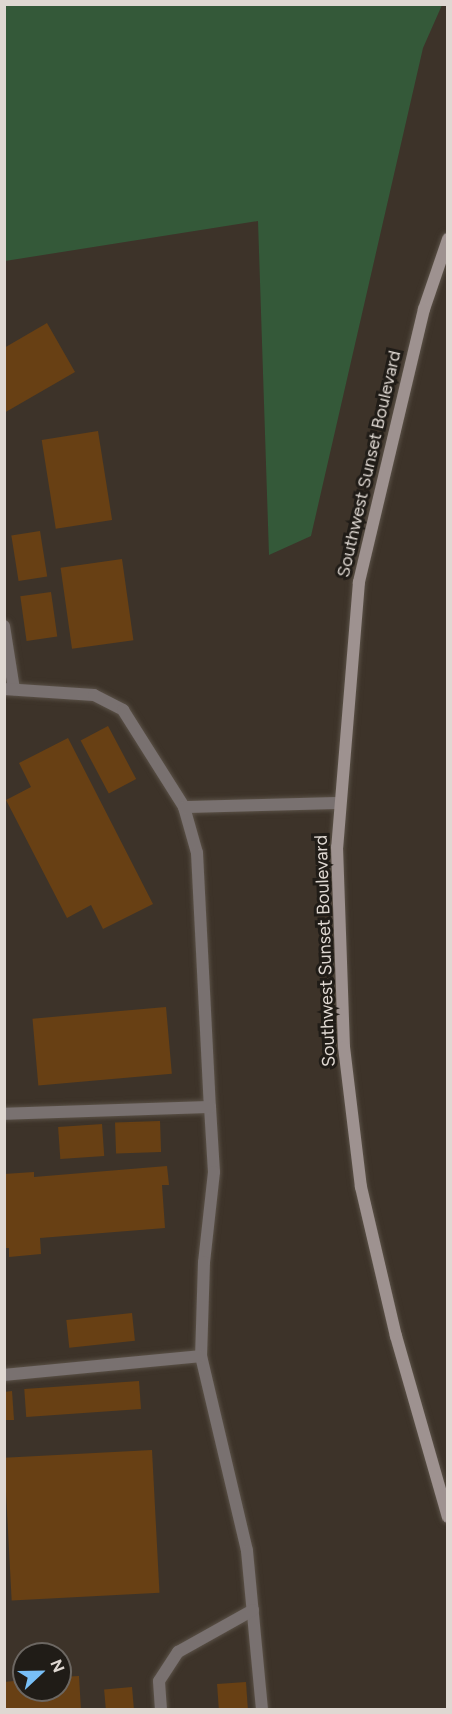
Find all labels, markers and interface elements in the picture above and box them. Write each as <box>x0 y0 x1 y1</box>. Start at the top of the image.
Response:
street label: Southwest Sunset Boulevard <box>332 348 406 580</box>
street label: Southwest Sunset Boulevard <box>310 835 340 1067</box>
north arrow <box>12 1642 72 1702</box>
text: N <box>46 1657 68 1675</box>

